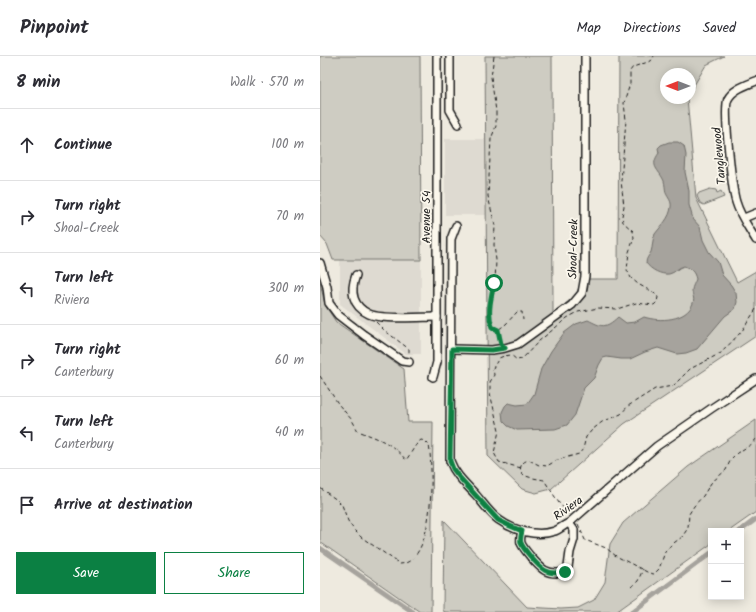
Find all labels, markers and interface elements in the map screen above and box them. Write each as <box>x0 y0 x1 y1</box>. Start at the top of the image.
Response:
text: Pinpoint <box>20 13 89 43</box>
text: Map <box>576 17 601 39</box>
text: Directions <box>623 17 681 39</box>
text: Saved <box>703 17 736 39</box>
north arrow <box>660 68 696 104</box>
text: 8 min <box>16 69 60 96</box>
text: Walk · 570 m <box>230 72 304 93</box>
street label: Tanglewood <box>707 126 731 185</box>
text: Continue <box>54 133 112 157</box>
icon: ahead <box>16 134 38 156</box>
text: 100 m <box>271 134 304 155</box>
street label: Avenue 54 <box>417 190 436 244</box>
text: Turn right <box>54 194 121 218</box>
icon: right <box>16 206 38 228</box>
text: 70 m <box>276 206 304 227</box>
text: Shoal-Creek <box>54 218 119 239</box>
street label: Shoal-Creek <box>563 219 584 279</box>
text: Turn left <box>54 266 114 290</box>
route start <box>485 274 503 292</box>
icon: left <box>16 278 38 300</box>
text: 300 m <box>268 278 304 299</box>
text: Riviera <box>54 290 90 311</box>
text: Turn right <box>54 338 121 362</box>
icon: right <box>16 350 38 372</box>
text: 60 m <box>275 350 304 371</box>
text: Canterbury <box>54 362 113 383</box>
text: Turn left <box>54 410 114 434</box>
icon: left <box>16 422 38 444</box>
text: 40 m <box>275 422 304 443</box>
text: Canterbury <box>54 434 113 455</box>
street label: Riviera <box>549 491 587 526</box>
text: Arrive at destination <box>54 493 193 517</box>
icon: arrive <box>16 494 38 516</box>
map controls <box>708 528 744 600</box>
button: + <box>708 528 744 564</box>
button: Save <box>16 552 156 594</box>
button: Share <box>164 552 304 594</box>
route end <box>556 563 574 581</box>
button: − <box>708 564 744 600</box>

